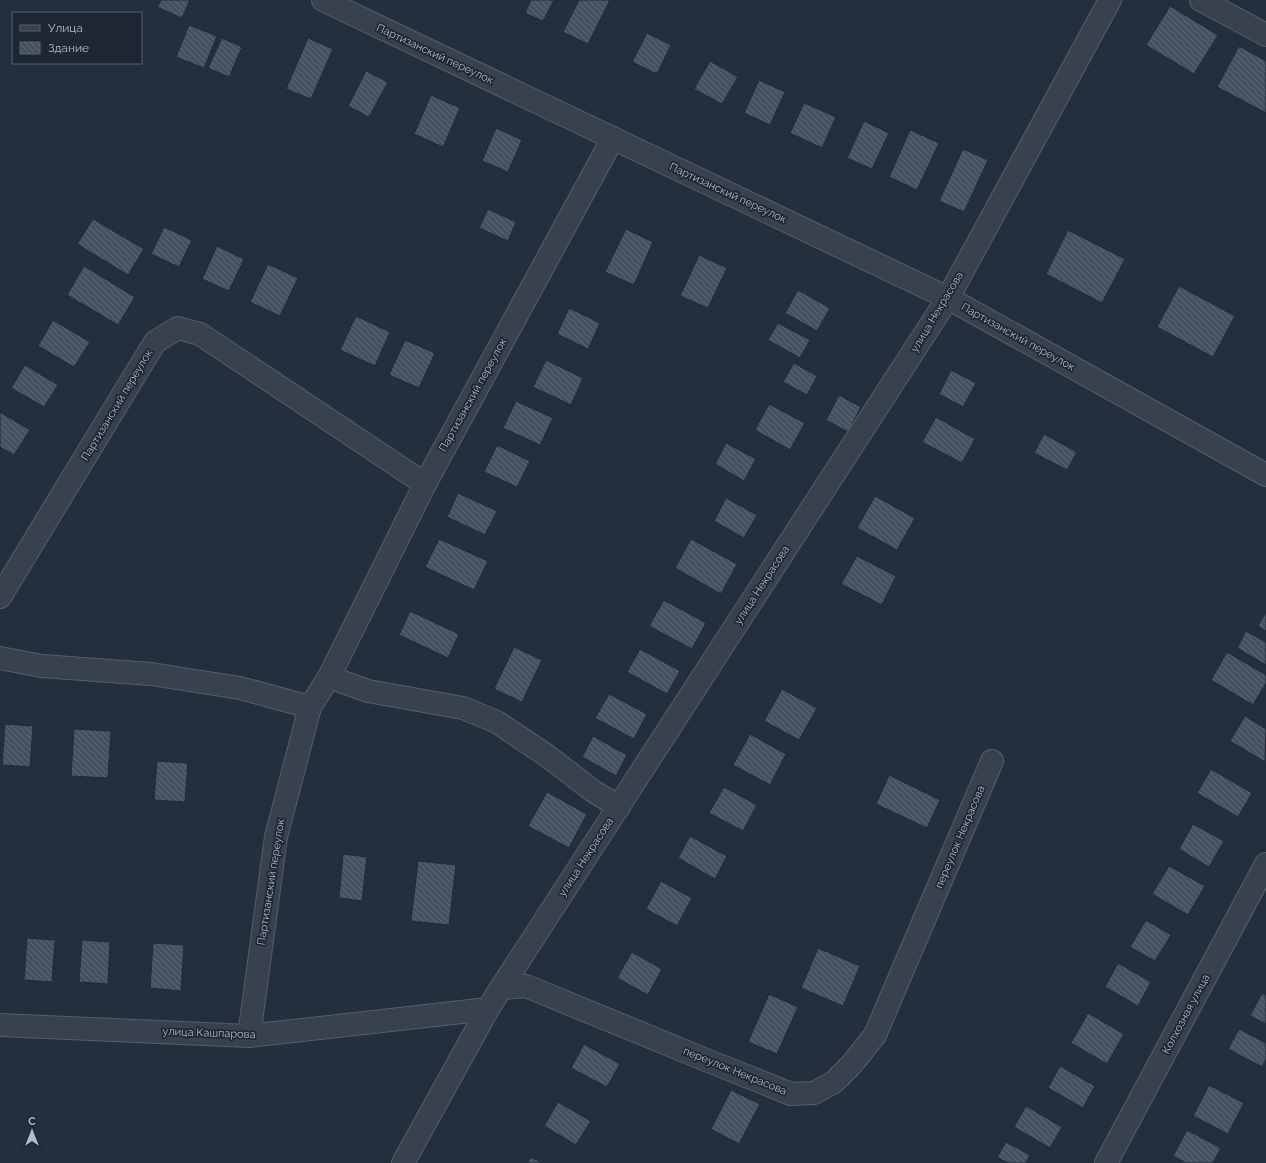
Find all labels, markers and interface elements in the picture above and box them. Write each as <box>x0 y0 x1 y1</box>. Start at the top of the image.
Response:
legend <box>12 12 142 64</box>
text: Улица <box>48 21 83 35</box>
street label: Партизанский переулок <box>374 21 496 87</box>
text: Здание <box>48 41 89 55</box>
street label: Партизанский переулок <box>667 160 789 226</box>
street label: улица Некрасова <box>908 270 966 354</box>
street label: Партизанский переулок <box>959 300 1077 374</box>
street label: Партизанский переулок <box>436 336 510 454</box>
street label: Партизанский переулок <box>79 347 156 463</box>
street label: улица Некрасова <box>732 543 792 627</box>
street label: переулок Некрасова <box>932 784 988 890</box>
street label: улица Некрасова <box>556 815 616 899</box>
street label: Партизанский переулок <box>255 818 287 946</box>
street label: Колхозная улица <box>1160 972 1212 1056</box>
street label: улица Кашпарова <box>162 1025 256 1041</box>
street label: переулок Некрасова <box>681 1044 789 1098</box>
north arrow <box>12 1111 52 1151</box>
text: С <box>28 1115 36 1128</box>

